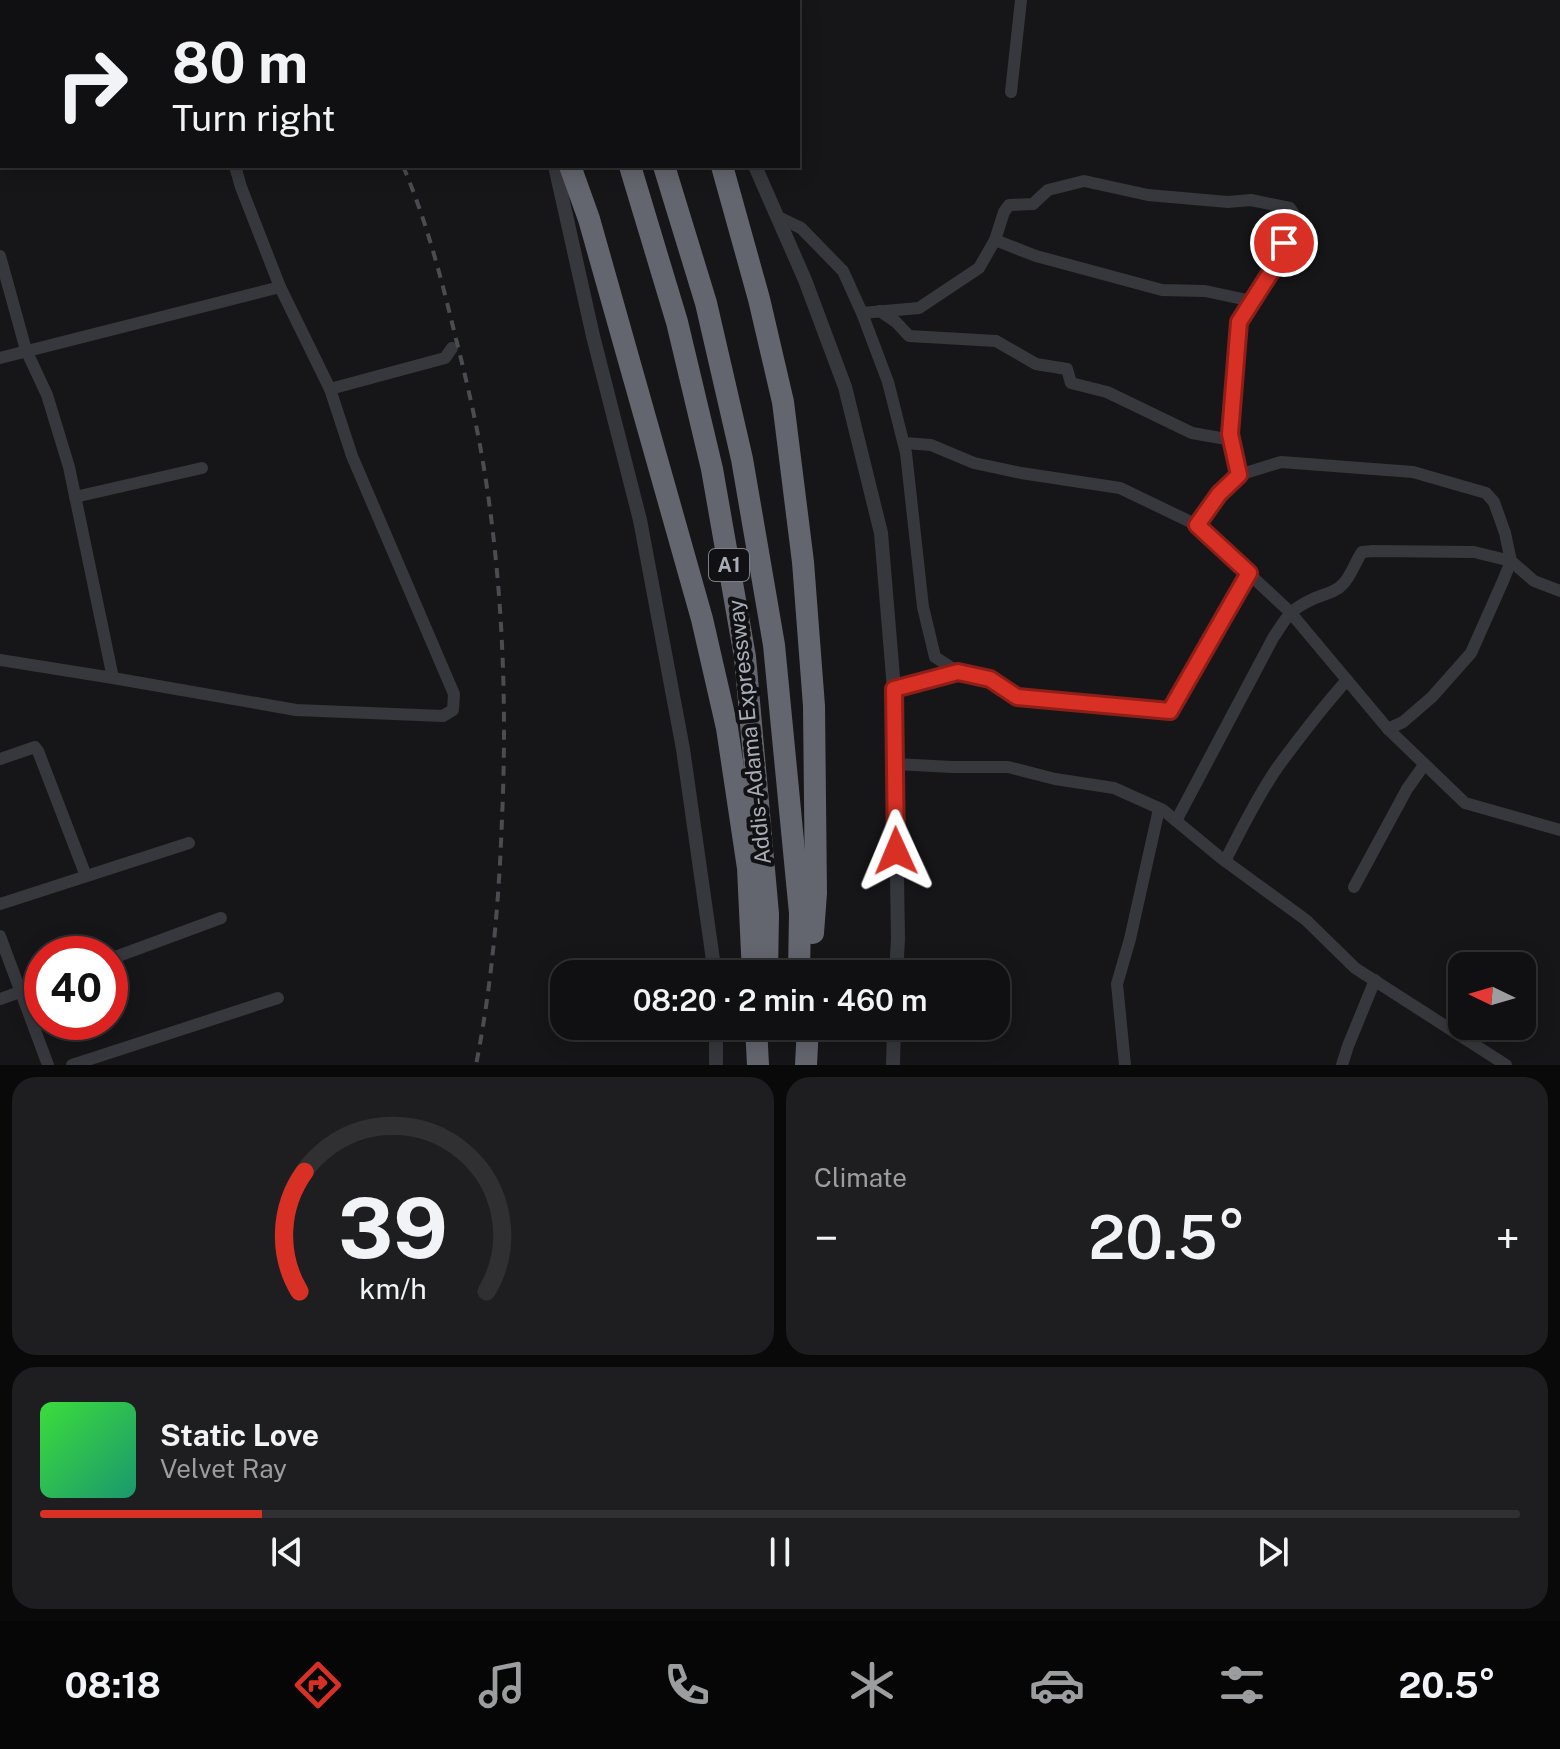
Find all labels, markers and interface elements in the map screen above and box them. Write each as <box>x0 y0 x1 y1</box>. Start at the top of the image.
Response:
text: 80 m <box>172 30 308 96</box>
icon: right <box>40 32 144 136</box>
text: Turn right <box>172 97 335 139</box>
pin <box>1250 209 1318 277</box>
icon: arrive <box>1262 221 1306 265</box>
road number: A1 <box>709 549 749 581</box>
street label: Addis-Adama Expressway <box>722 598 776 866</box>
position arrow <box>854 809 938 893</box>
speed limit sign: 40 <box>24 936 128 1040</box>
north arrow <box>1448 952 1536 1040</box>
map controls <box>1448 952 1536 1040</box>
text: 08:20 · 2 min · 460 m <box>633 982 927 1018</box>
text: Climate <box>814 1162 907 1193</box>
text: 39 <box>338 1179 448 1277</box>
text: 20.5° <box>1088 1202 1246 1273</box>
text: − <box>814 1212 838 1264</box>
text: + <box>1496 1212 1520 1264</box>
text: km/h <box>359 1272 427 1305</box>
text: Static Love <box>160 1417 319 1453</box>
text: Velvet Ray <box>160 1453 287 1484</box>
icon: previous <box>265 1530 309 1574</box>
icon: pause <box>758 1530 802 1574</box>
icon: next <box>1251 1530 1295 1574</box>
icon: directions <box>290 1657 346 1713</box>
icon: music <box>474 1657 530 1713</box>
icon: phone <box>659 1657 715 1713</box>
icon: climate <box>844 1657 900 1713</box>
icon: car <box>1029 1657 1085 1713</box>
icon: filters <box>1214 1657 1270 1713</box>
text: 08:18 <box>64 1664 161 1706</box>
text: 20.5° <box>1398 1664 1496 1706</box>

